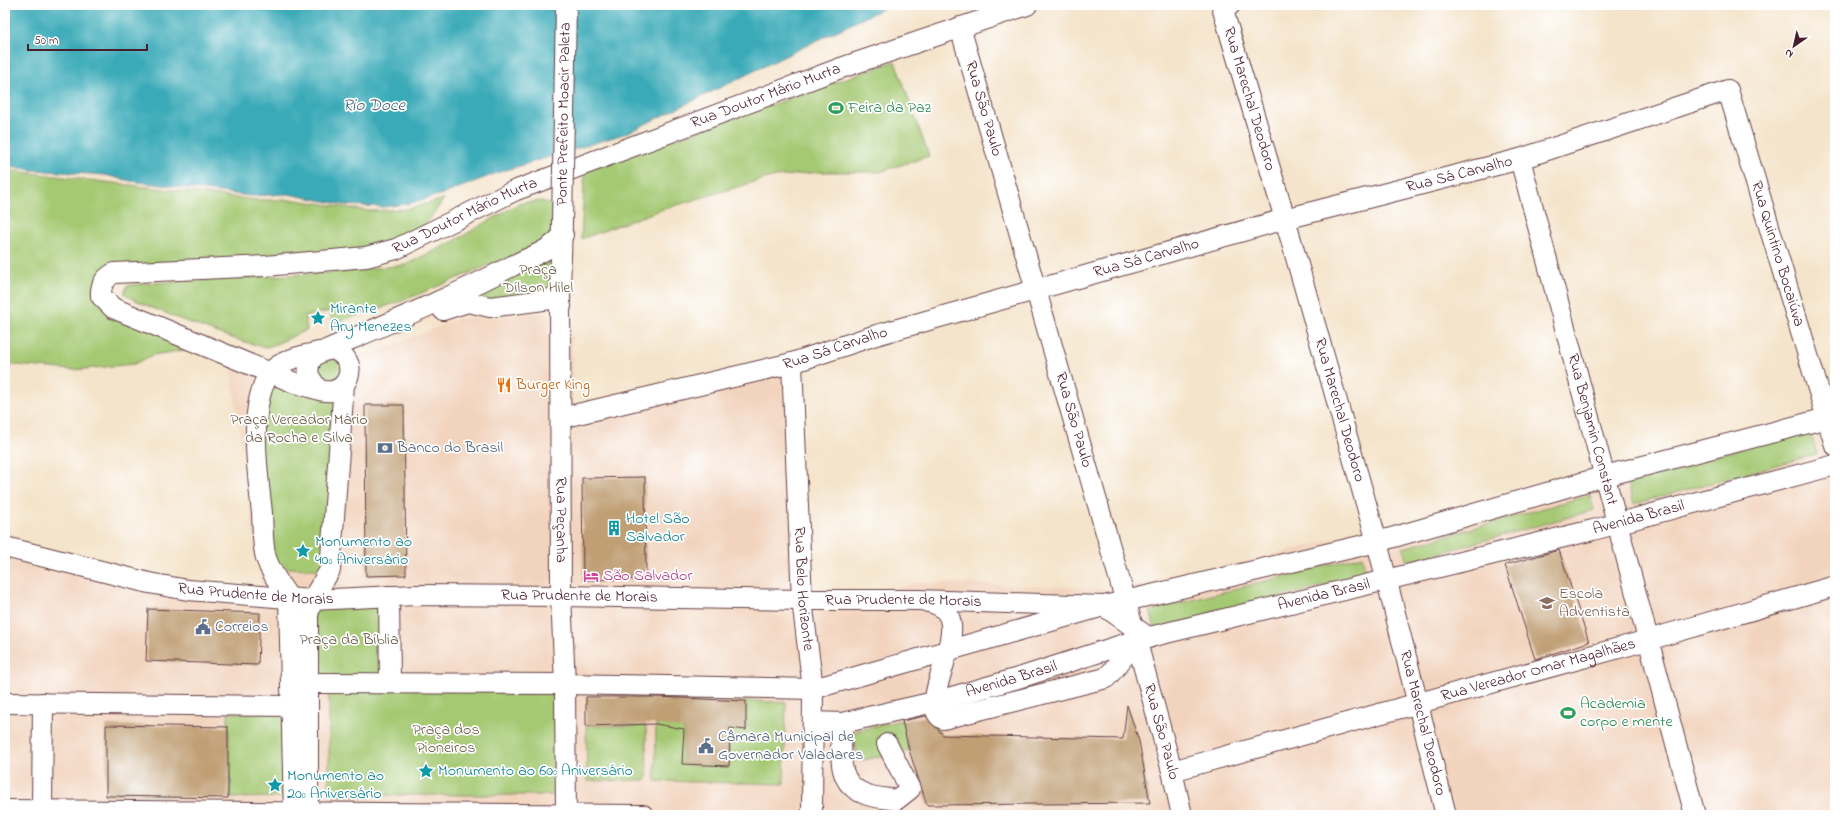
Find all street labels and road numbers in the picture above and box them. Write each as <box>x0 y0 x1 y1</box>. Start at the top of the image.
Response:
street label: Ponte Prefeito Moacir Paleta <box>550 22 578 206</box>
street label: Rua Marechal Deodoro <box>1217 24 1282 174</box>
street label: Rua Doutor Mário Murta <box>687 57 844 135</box>
street label: Rua São Paulo <box>958 58 1009 159</box>
street label: Rua Sá Carvalho <box>1404 149 1515 200</box>
street label: Rua Doutor Mário Murta <box>388 171 541 261</box>
street label: Rua Quintino Bocaiúva <box>1744 178 1811 330</box>
street label: Rua Sá Carvalho <box>1091 232 1202 285</box>
street label: Rua Sá Carvalho <box>781 320 890 377</box>
street label: Rua Marechal Deodoro <box>1307 335 1371 485</box>
street label: Rua Benjamin Constant <box>1560 351 1624 509</box>
street label: Rua São Paulo <box>1048 369 1099 471</box>
street label: Rua Peçanha <box>549 477 573 563</box>
street label: Avenida Brasil <box>1590 494 1688 542</box>
street label: Rua Belo Horizonte <box>787 526 820 653</box>
street label: Avenida Brasil <box>1275 572 1373 618</box>
street label: Rua Prudente de Morais <box>176 576 334 612</box>
street label: Rua Prudente de Morais <box>501 584 658 610</box>
street label: Rua Prudente de Morais <box>825 588 982 614</box>
street label: Rua Vereador Omar Magalhães <box>1438 632 1638 708</box>
street label: Rua Marechal Deodoro <box>1393 648 1453 798</box>
street label: Avenida Brasil <box>963 654 1060 704</box>
street label: Rua São Paulo <box>1137 681 1186 782</box>

